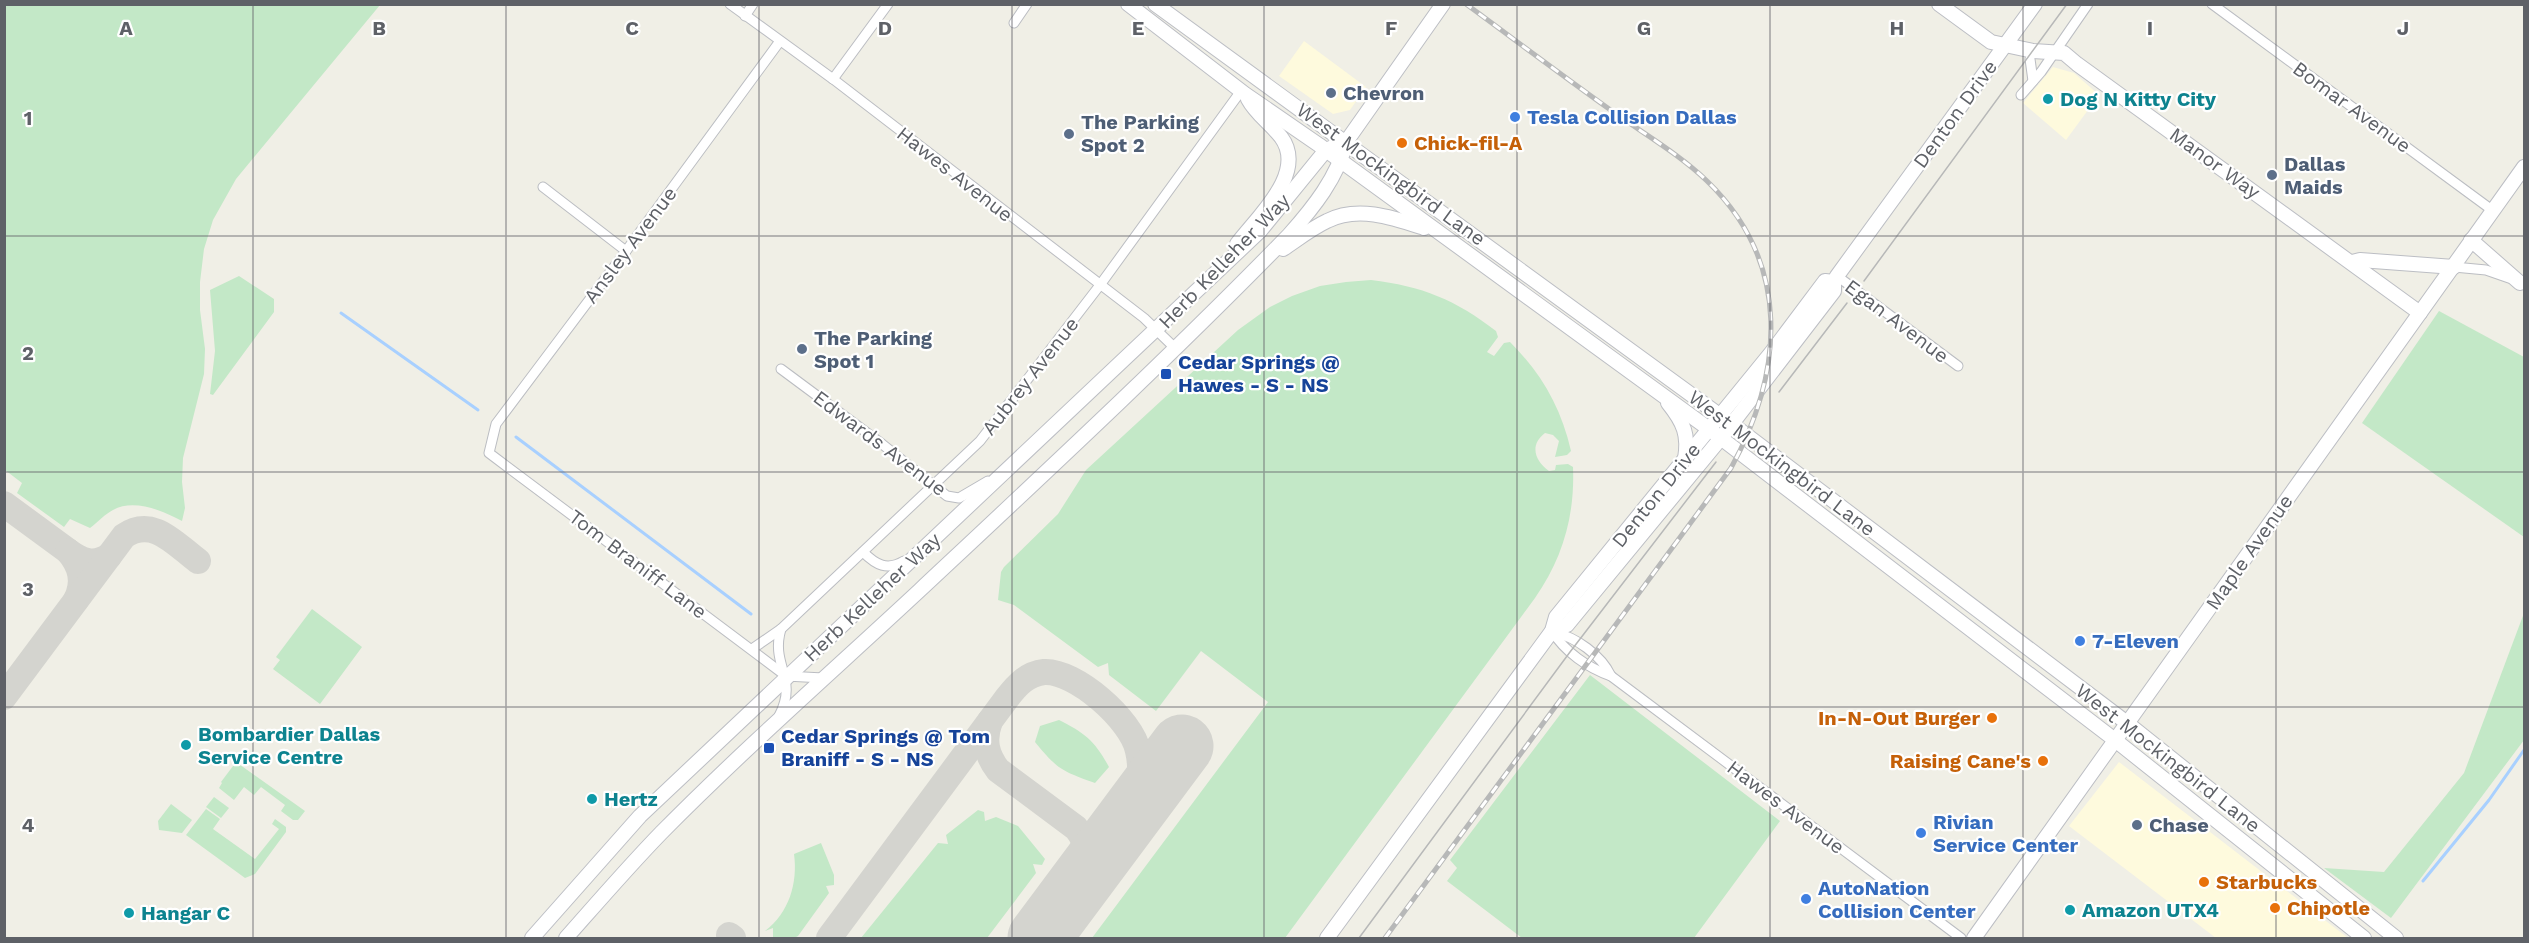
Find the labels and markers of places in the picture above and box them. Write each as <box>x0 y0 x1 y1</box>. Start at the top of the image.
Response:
place label: Chevron <box>1343 81 1424 105</box>
marker: Chevron <box>1324 86 1338 100</box>
place label: Dog N Kitty City <box>2060 87 2217 111</box>
marker: Dog N Kitty City <box>2041 92 2055 106</box>
place label: Tesla Collision Dallas <box>1527 105 1737 129</box>
place label: The Parking Spot 2 <box>1081 110 1200 157</box>
marker: Tesla Collision Dallas <box>1508 110 1522 124</box>
marker: The Parking Spot 2 <box>1062 127 1076 141</box>
place label: Chick-fil-A <box>1414 131 1523 155</box>
marker: Chick-fil-A <box>1395 136 1409 150</box>
place label: Dallas Maids <box>2284 152 2346 199</box>
marker: Dallas Maids <box>2265 168 2279 182</box>
place label: The Parking Spot 1 <box>814 326 933 373</box>
marker: The Parking Spot 1 <box>795 342 809 356</box>
place label: Cedar Springs @ Hawes - S - NS <box>1178 350 1340 397</box>
marker: Cedar Springs @ Hawes - S - NS <box>1159 367 1173 381</box>
place label: 7-Eleven <box>2092 629 2179 653</box>
marker: 7-Eleven <box>2073 634 2087 648</box>
place label: In-N-Out Burger <box>1818 706 1980 730</box>
marker: In-N-Out Burger <box>1985 711 1999 725</box>
place label: Bombardier Dallas Service Centre <box>198 722 381 769</box>
place label: Cedar Springs @ Tom Braniff - S - NS <box>781 724 990 771</box>
marker: Bombardier Dallas Service Centre <box>179 738 193 752</box>
marker: Cedar Springs @ Tom Braniff - S - NS <box>762 741 776 755</box>
place label: Raising Cane's <box>1890 749 2031 773</box>
marker: Raising Cane's <box>2036 754 2050 768</box>
place label: Hertz <box>604 787 658 811</box>
marker: Hertz <box>585 792 599 806</box>
place label: Rivian Service Center <box>1933 810 2079 857</box>
place label: Chase <box>2149 813 2209 837</box>
marker: Chase <box>2130 818 2144 832</box>
marker: Rivian Service Center <box>1914 826 1928 840</box>
place label: Starbucks <box>2216 870 2318 894</box>
marker: Starbucks <box>2197 875 2211 889</box>
place label: AutoNation Collision Center <box>1818 876 1976 923</box>
marker: AutoNation Collision Center <box>1799 892 1813 906</box>
place label: Chipotle <box>2287 896 2370 920</box>
place label: Amazon UTX4 <box>2082 898 2219 922</box>
place label: Hangar C <box>141 901 231 925</box>
marker: Chipotle <box>2268 901 2282 915</box>
marker: Amazon UTX4 <box>2063 903 2077 917</box>
marker: Hangar C <box>122 906 136 920</box>

